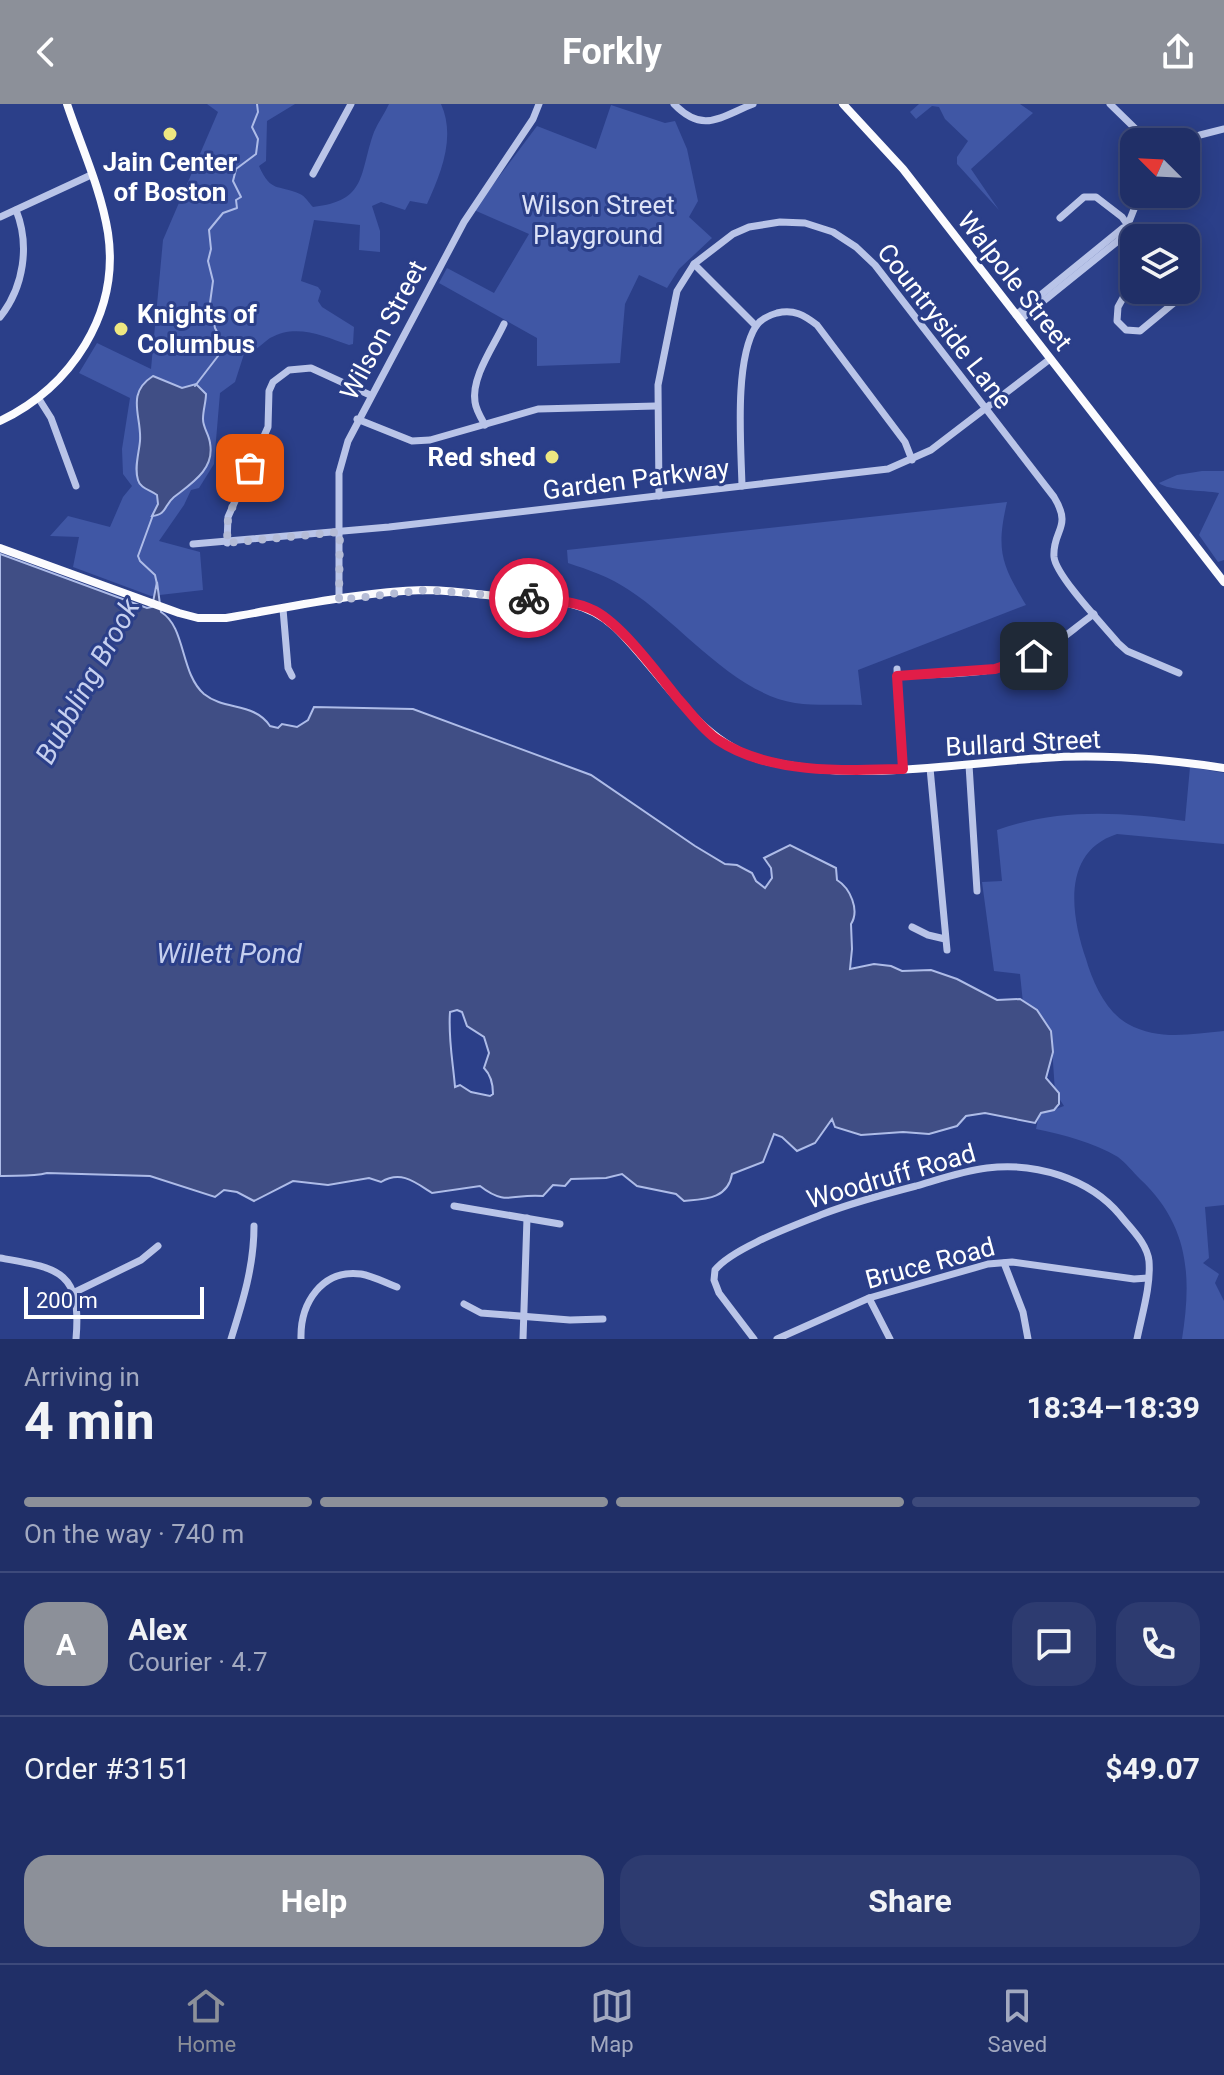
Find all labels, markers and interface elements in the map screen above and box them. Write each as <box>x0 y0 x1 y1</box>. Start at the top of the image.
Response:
icon: back <box>24 30 68 74</box>
icon: share <box>1156 30 1200 74</box>
text: Forkly <box>562 31 662 73</box>
marker: Jain Center of Boston <box>161 125 179 143</box>
north arrow <box>1120 128 1200 208</box>
map controls <box>1120 128 1200 304</box>
place label: Jain Center of Boston <box>103 147 238 207</box>
park label: Wilson Street Playground <box>521 190 675 250</box>
street label: Walpole Street <box>952 206 1078 356</box>
button: layers <box>1120 224 1200 304</box>
street label: Countryside Lane <box>871 237 1019 415</box>
street label: Wilson Street <box>334 255 432 405</box>
place label: Knights of Columbus <box>137 299 258 359</box>
marker: Knights of Columbus <box>112 320 130 338</box>
pin <box>216 434 284 502</box>
place label: Red shed <box>428 442 536 472</box>
icon: bag <box>228 446 272 490</box>
marker: Red shed <box>543 448 561 466</box>
street label: Garden Parkway <box>541 453 731 505</box>
courier <box>489 558 569 638</box>
icon: bike <box>507 576 551 620</box>
water label: Bubbling Brook <box>29 592 147 769</box>
pin <box>1000 622 1068 690</box>
icon: home <box>1012 634 1056 678</box>
street label: Bullard Street <box>945 724 1101 762</box>
water label: Willett Pond <box>156 937 303 970</box>
street label: Woodruff Road <box>803 1138 979 1214</box>
street label: Bruce Road <box>862 1231 998 1295</box>
scale bar <box>24 1283 204 1319</box>
text: 200 m <box>36 1288 98 1313</box>
text: Arriving in <box>24 1362 140 1392</box>
text: 18:34–18:39 <box>1026 1390 1200 1425</box>
text: 4 min <box>24 1391 155 1452</box>
text: On the way · 740 m <box>24 1519 244 1549</box>
button: chat <box>1012 1602 1096 1686</box>
button: phone <box>1116 1602 1200 1686</box>
text: Alex <box>128 1612 188 1647</box>
text: A <box>56 1627 76 1662</box>
text: Courier · 4.7 <box>128 1647 268 1677</box>
text: Order #3151 <box>24 1751 191 1786</box>
text: $49.07 <box>1105 1751 1200 1786</box>
button: Help <box>24 1855 604 1947</box>
button: Share <box>620 1855 1200 1947</box>
tab: Home <box>177 1984 236 2057</box>
tab: Map <box>590 1984 634 2057</box>
tab: Saved <box>988 1984 1047 2057</box>

